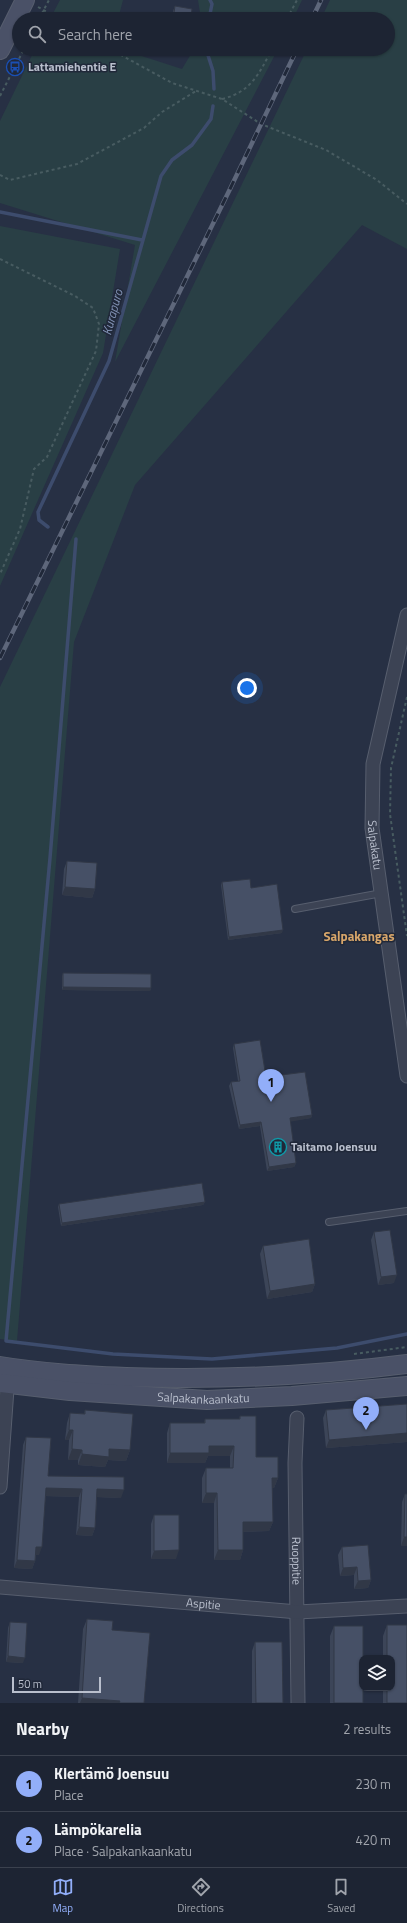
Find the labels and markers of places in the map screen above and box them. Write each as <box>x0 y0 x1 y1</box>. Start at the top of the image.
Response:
bus stop icon: Lattamiehentie E <box>5 57 25 77</box>
place label: Lattamiehentie E <box>28 57 117 76</box>
pin: 1 <box>258 1069 284 1102</box>
building icon: Taitamo Joensuu <box>268 1137 288 1157</box>
place label: Taitamo Joensuu <box>291 1137 377 1156</box>
pin: 2 <box>353 1397 379 1430</box>

